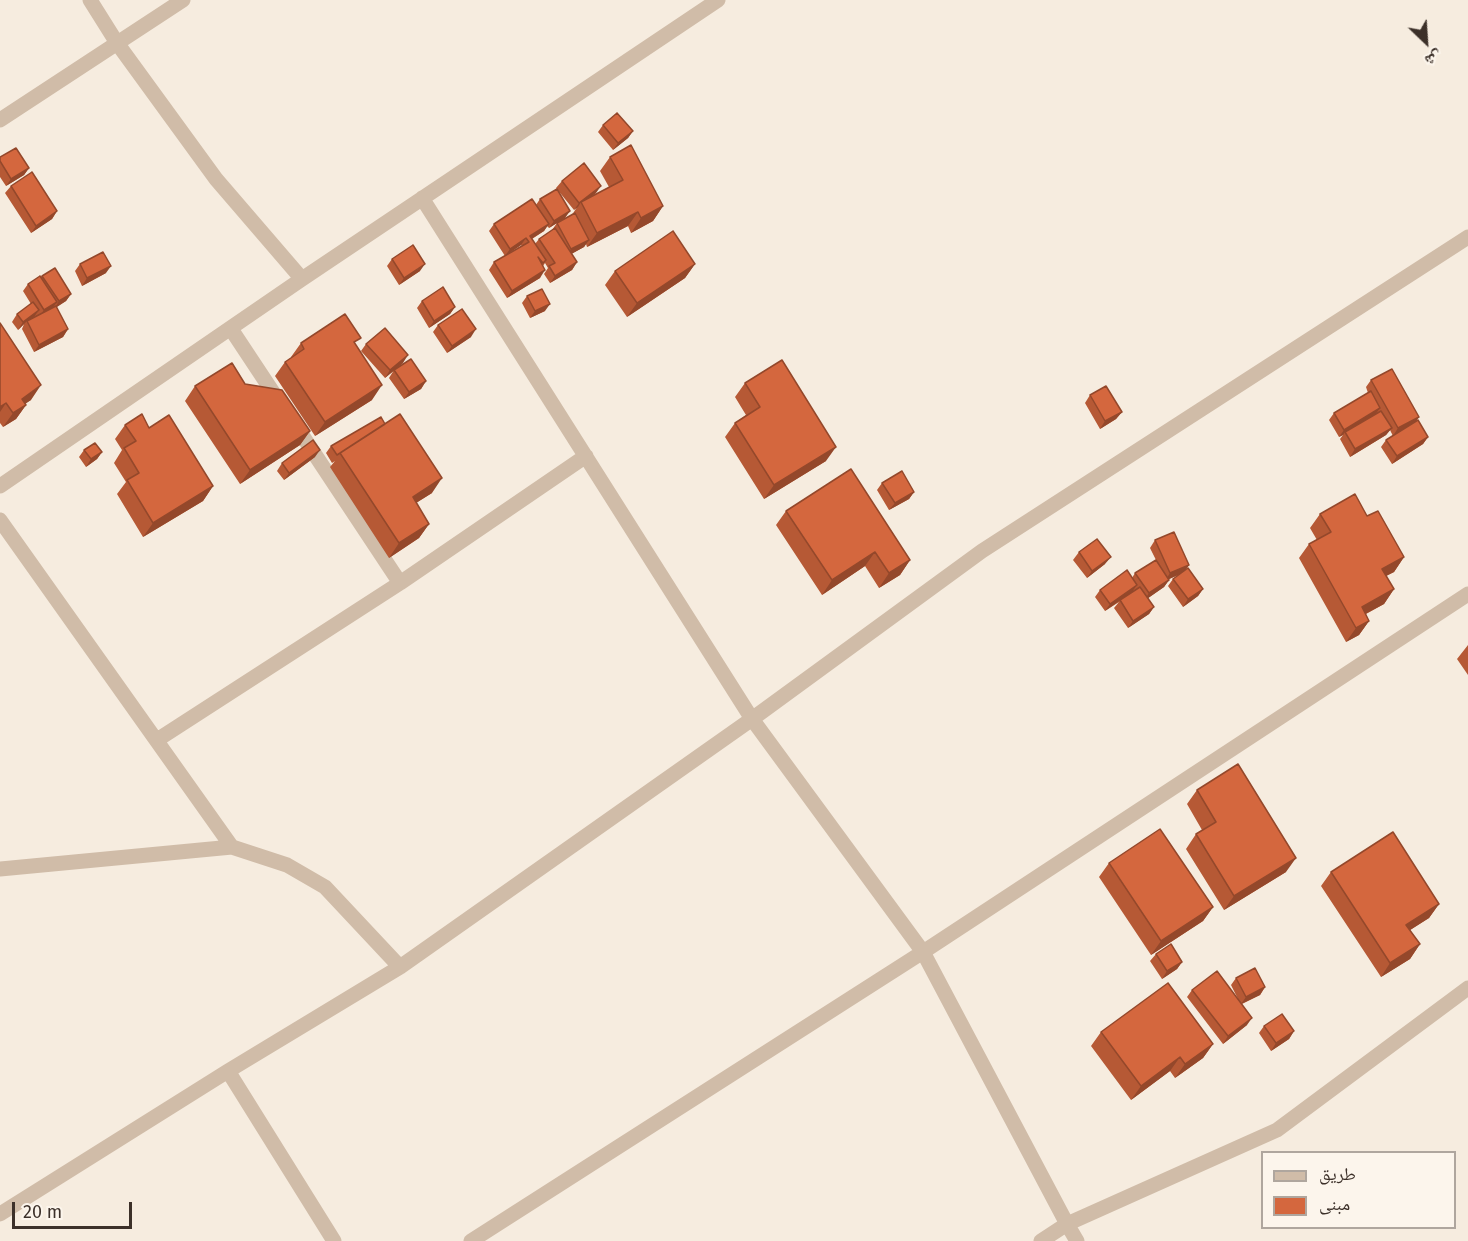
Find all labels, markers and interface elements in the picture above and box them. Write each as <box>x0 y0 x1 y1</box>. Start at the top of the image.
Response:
north arrow <box>1396 12 1456 72</box>
text: ش <box>1422 47 1446 71</box>
legend <box>1261 1151 1456 1229</box>
text: طريق <box>1319 1163 1356 1185</box>
scale bar <box>15 1190 135 1228</box>
text: مبنى <box>1319 1193 1350 1215</box>
text: 20 m <box>23 1201 62 1223</box>

